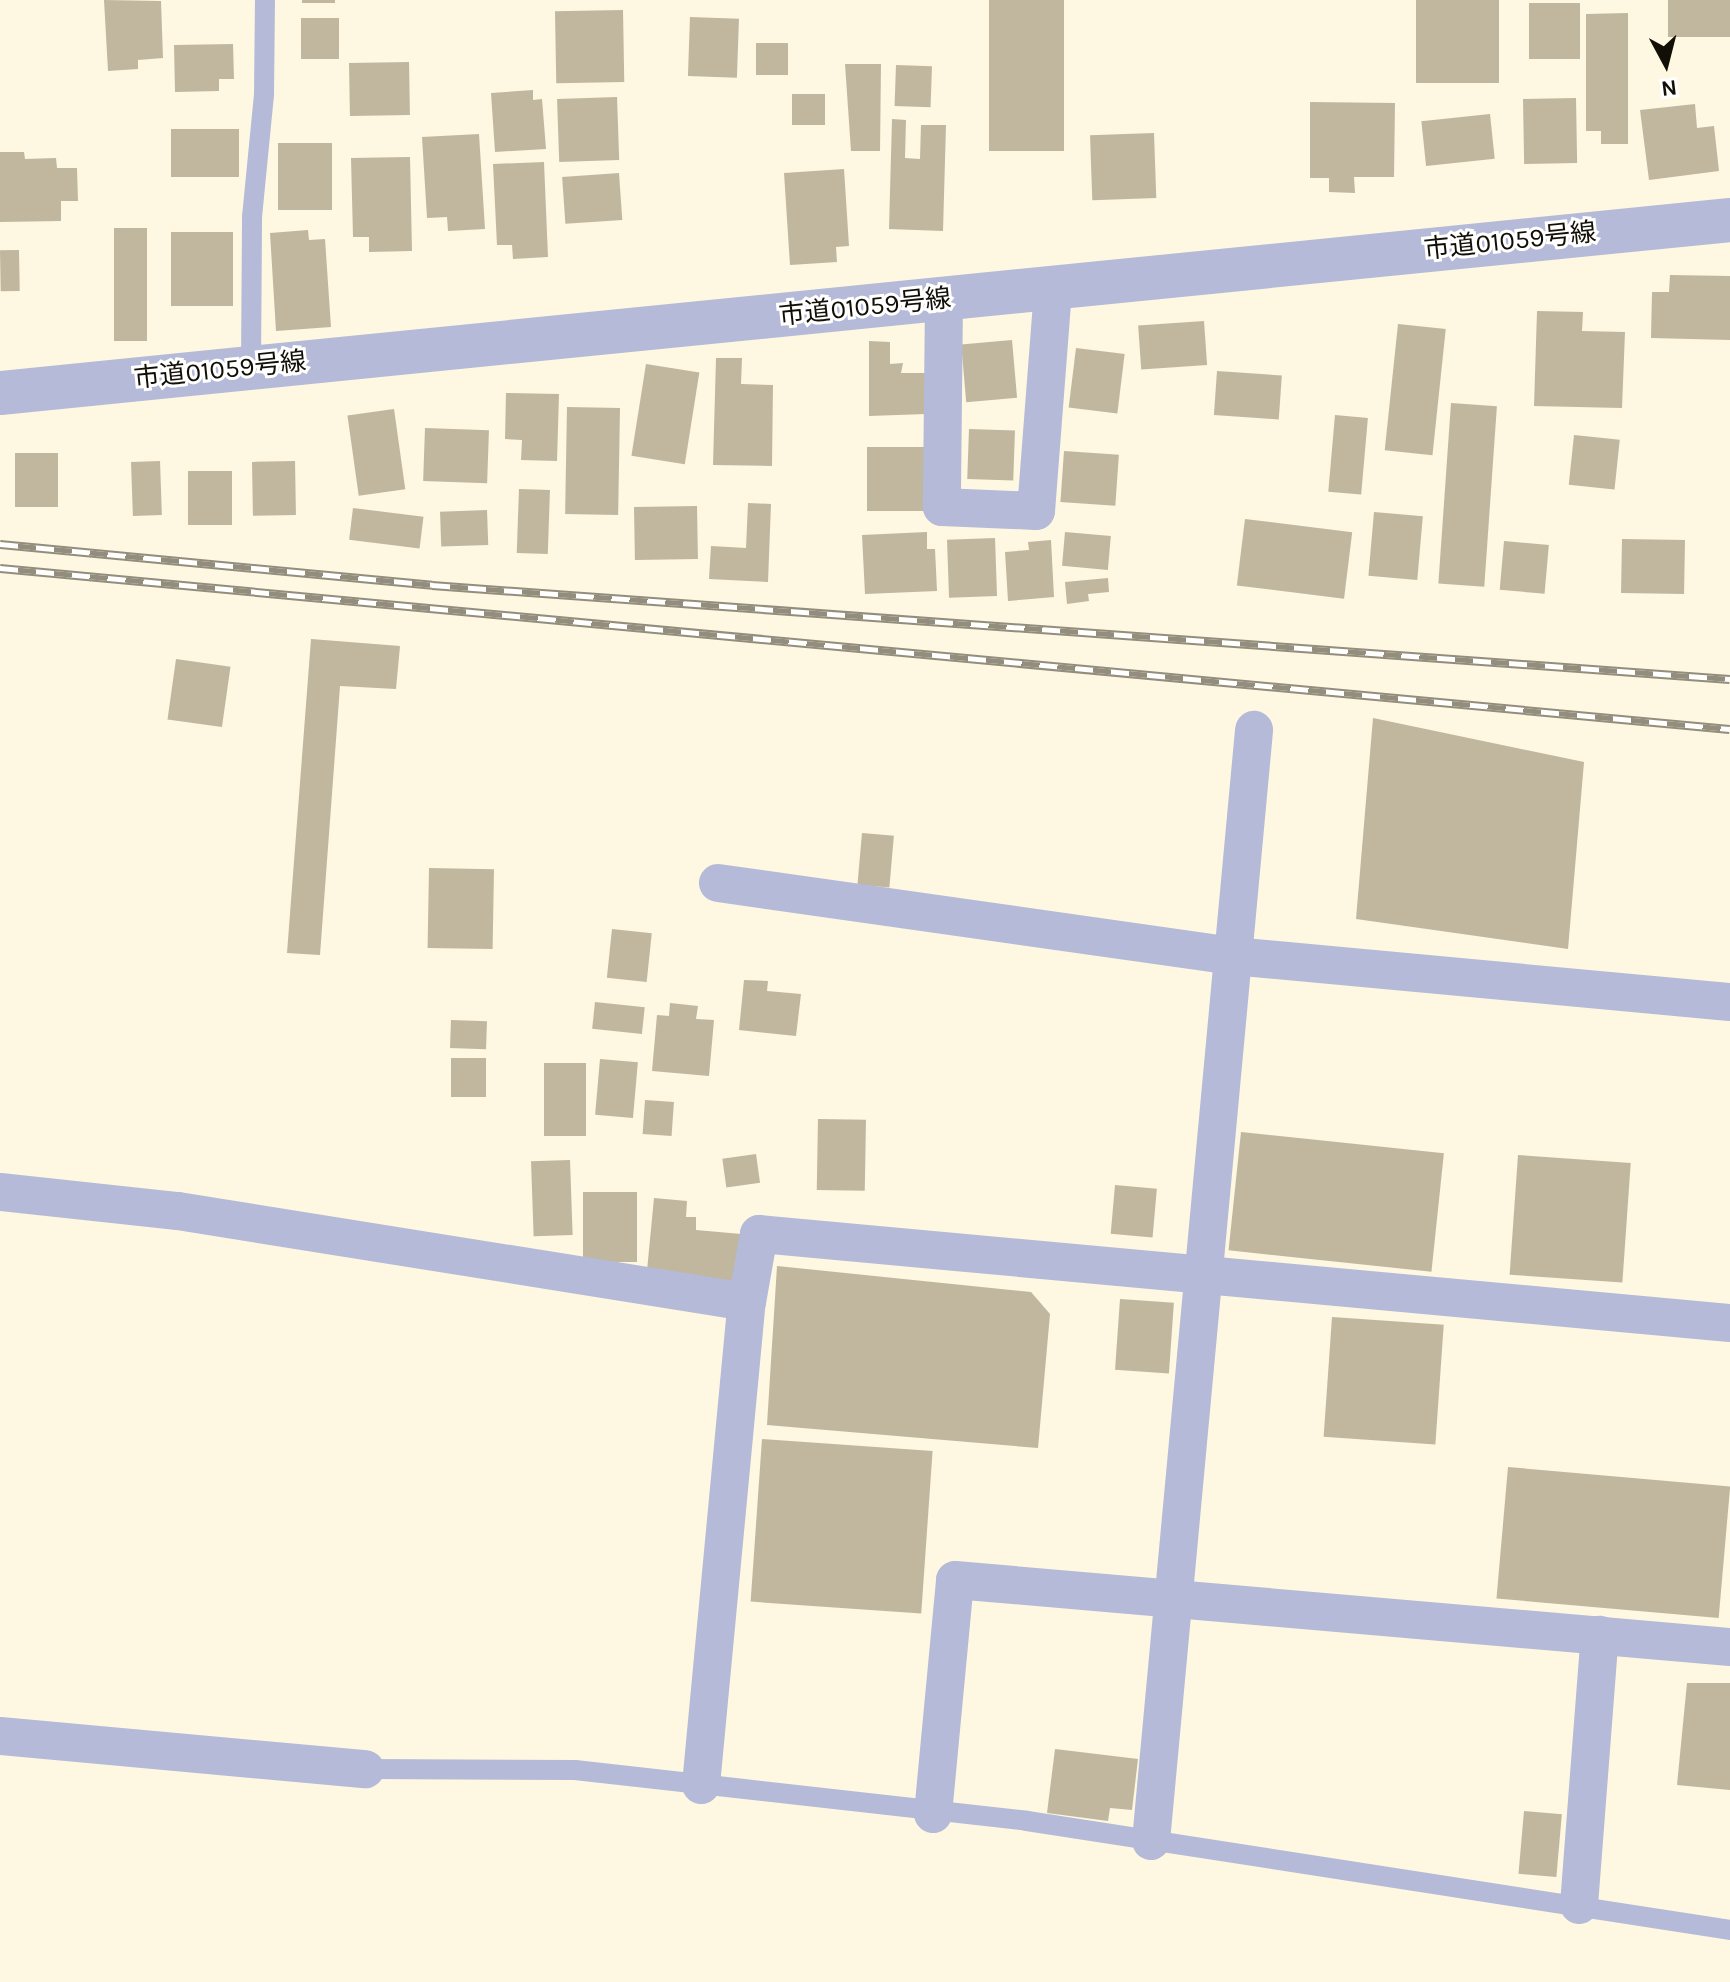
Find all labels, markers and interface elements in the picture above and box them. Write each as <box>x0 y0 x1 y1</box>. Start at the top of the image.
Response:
north arrow <box>1626 24 1706 104</box>
text: N <box>1660 74 1678 102</box>
street label: 市道01059号線 <box>1422 216 1598 266</box>
street label: 市道01059号線 <box>777 282 953 332</box>
street label: 市道01059号線 <box>132 345 308 395</box>

